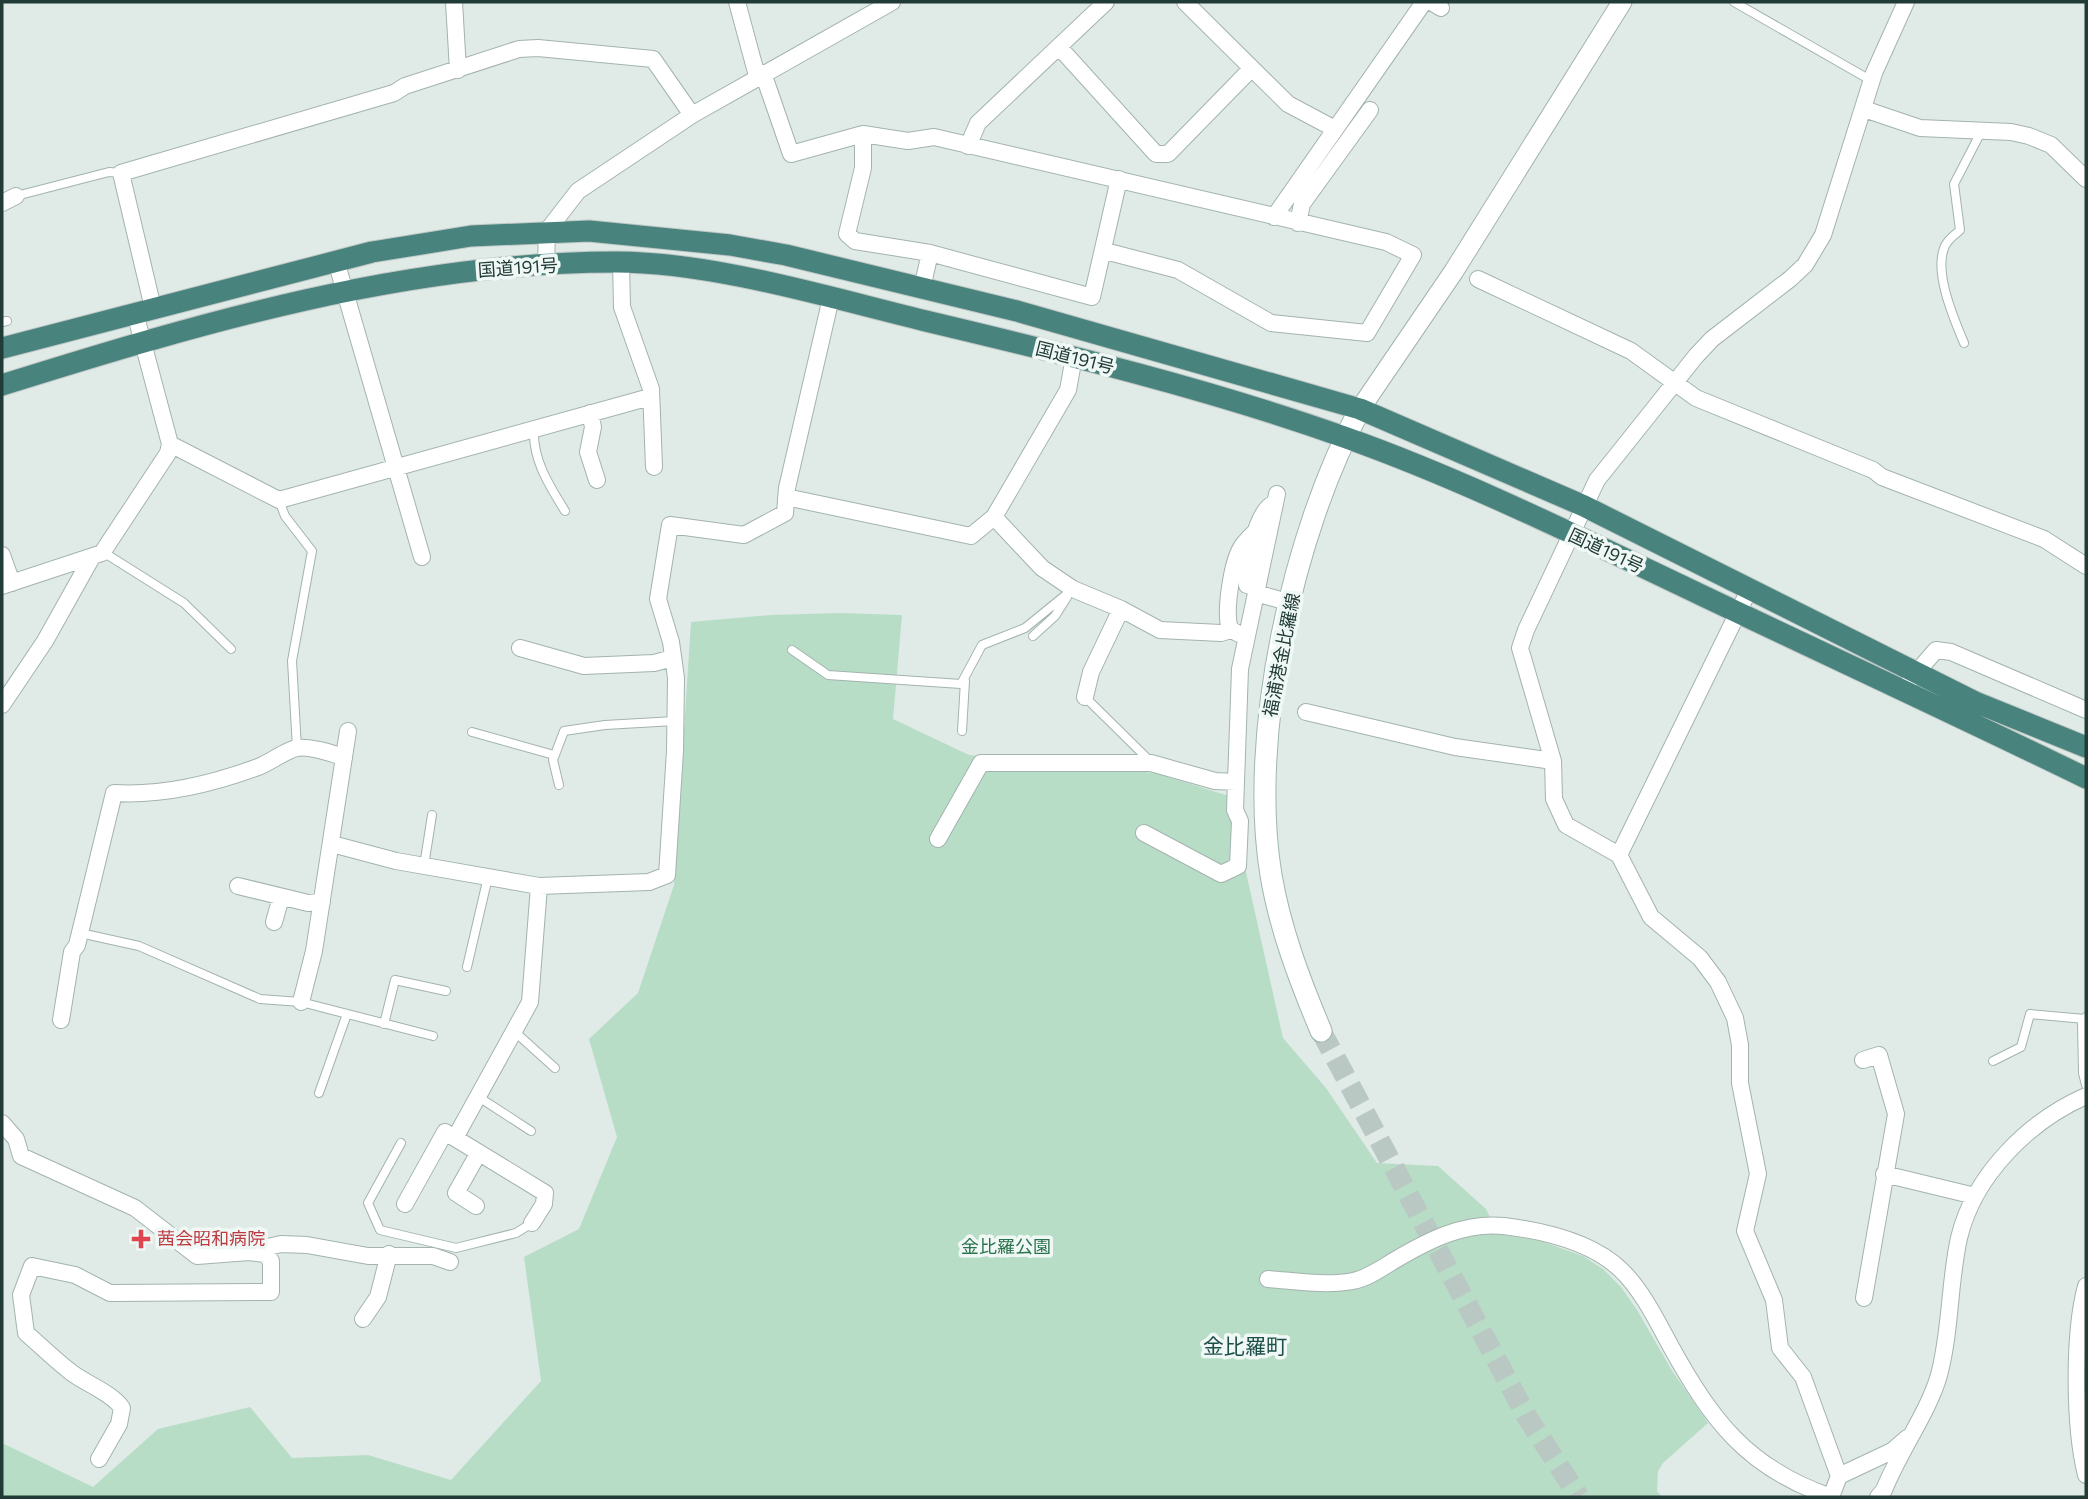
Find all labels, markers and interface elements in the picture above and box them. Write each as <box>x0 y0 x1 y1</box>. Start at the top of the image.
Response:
street label: 国道191号 <box>477 253 559 281</box>
street label: 国道191号 <box>1034 337 1117 377</box>
street label: 国道191号 <box>1565 523 1647 577</box>
street label: 福浦港金比羅線 <box>1258 591 1304 719</box>
place label: 茜会昭和病院 <box>157 1227 265 1249</box>
marker: 茜会昭和病院 <box>131 1229 151 1249</box>
park label: 金比羅公園 <box>961 1235 1051 1257</box>
district label: 金比羅町 <box>1203 1333 1287 1358</box>

